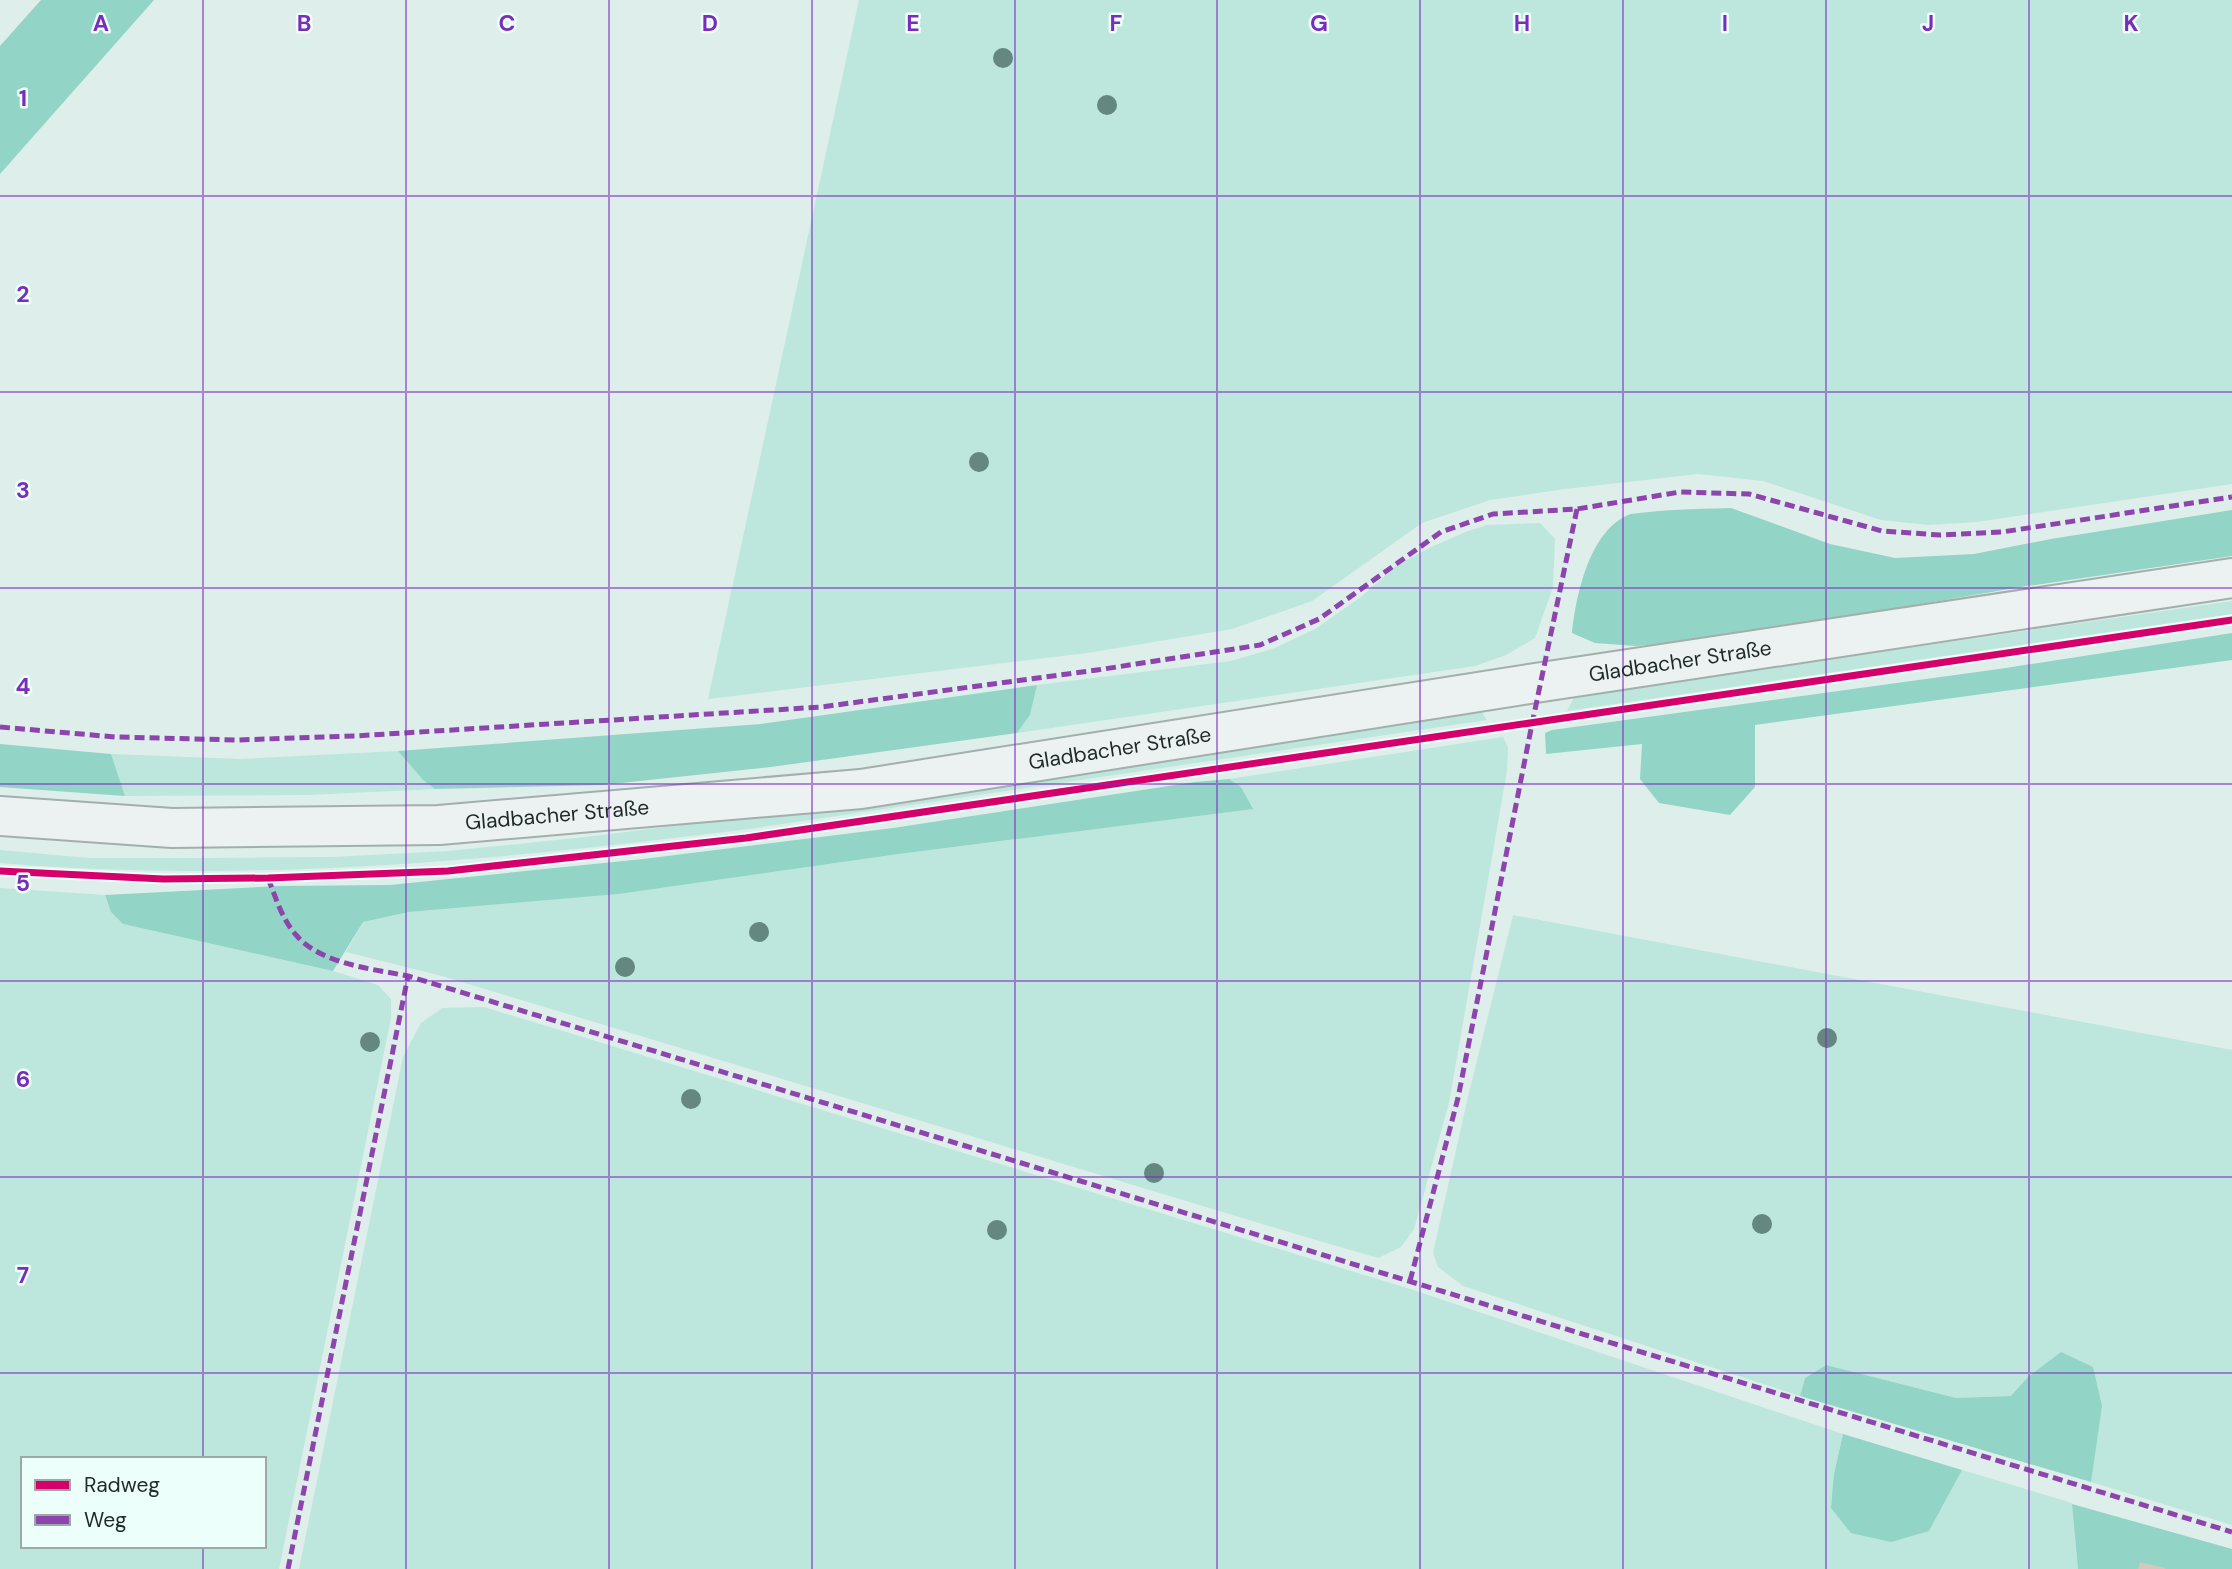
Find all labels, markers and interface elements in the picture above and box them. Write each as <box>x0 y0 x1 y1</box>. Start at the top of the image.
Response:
text: A <box>93 8 109 38</box>
text: B <box>297 8 311 38</box>
text: C <box>499 8 515 38</box>
text: D <box>702 8 718 38</box>
text: E <box>906 8 920 38</box>
text: F <box>1110 8 1123 38</box>
text: G <box>1310 8 1328 38</box>
text: H <box>1514 8 1530 38</box>
text: I <box>1722 8 1728 38</box>
text: J <box>1922 8 1934 38</box>
text: K <box>2123 8 2139 38</box>
text: 1 <box>19 83 27 113</box>
text: 2 <box>16 279 30 309</box>
text: 3 <box>16 475 30 505</box>
street label: Gladbacher Straße <box>1587 634 1773 689</box>
text: 4 <box>16 671 31 701</box>
street label: Gladbacher Straße <box>1027 720 1213 776</box>
street label: Gladbacher Straße <box>464 793 650 837</box>
text: 5 <box>16 868 30 898</box>
text: 6 <box>16 1064 30 1094</box>
text: 7 <box>17 1260 29 1290</box>
legend <box>21 1457 266 1548</box>
text: Radweg <box>84 1471 160 1499</box>
text: Weg <box>84 1506 127 1534</box>

